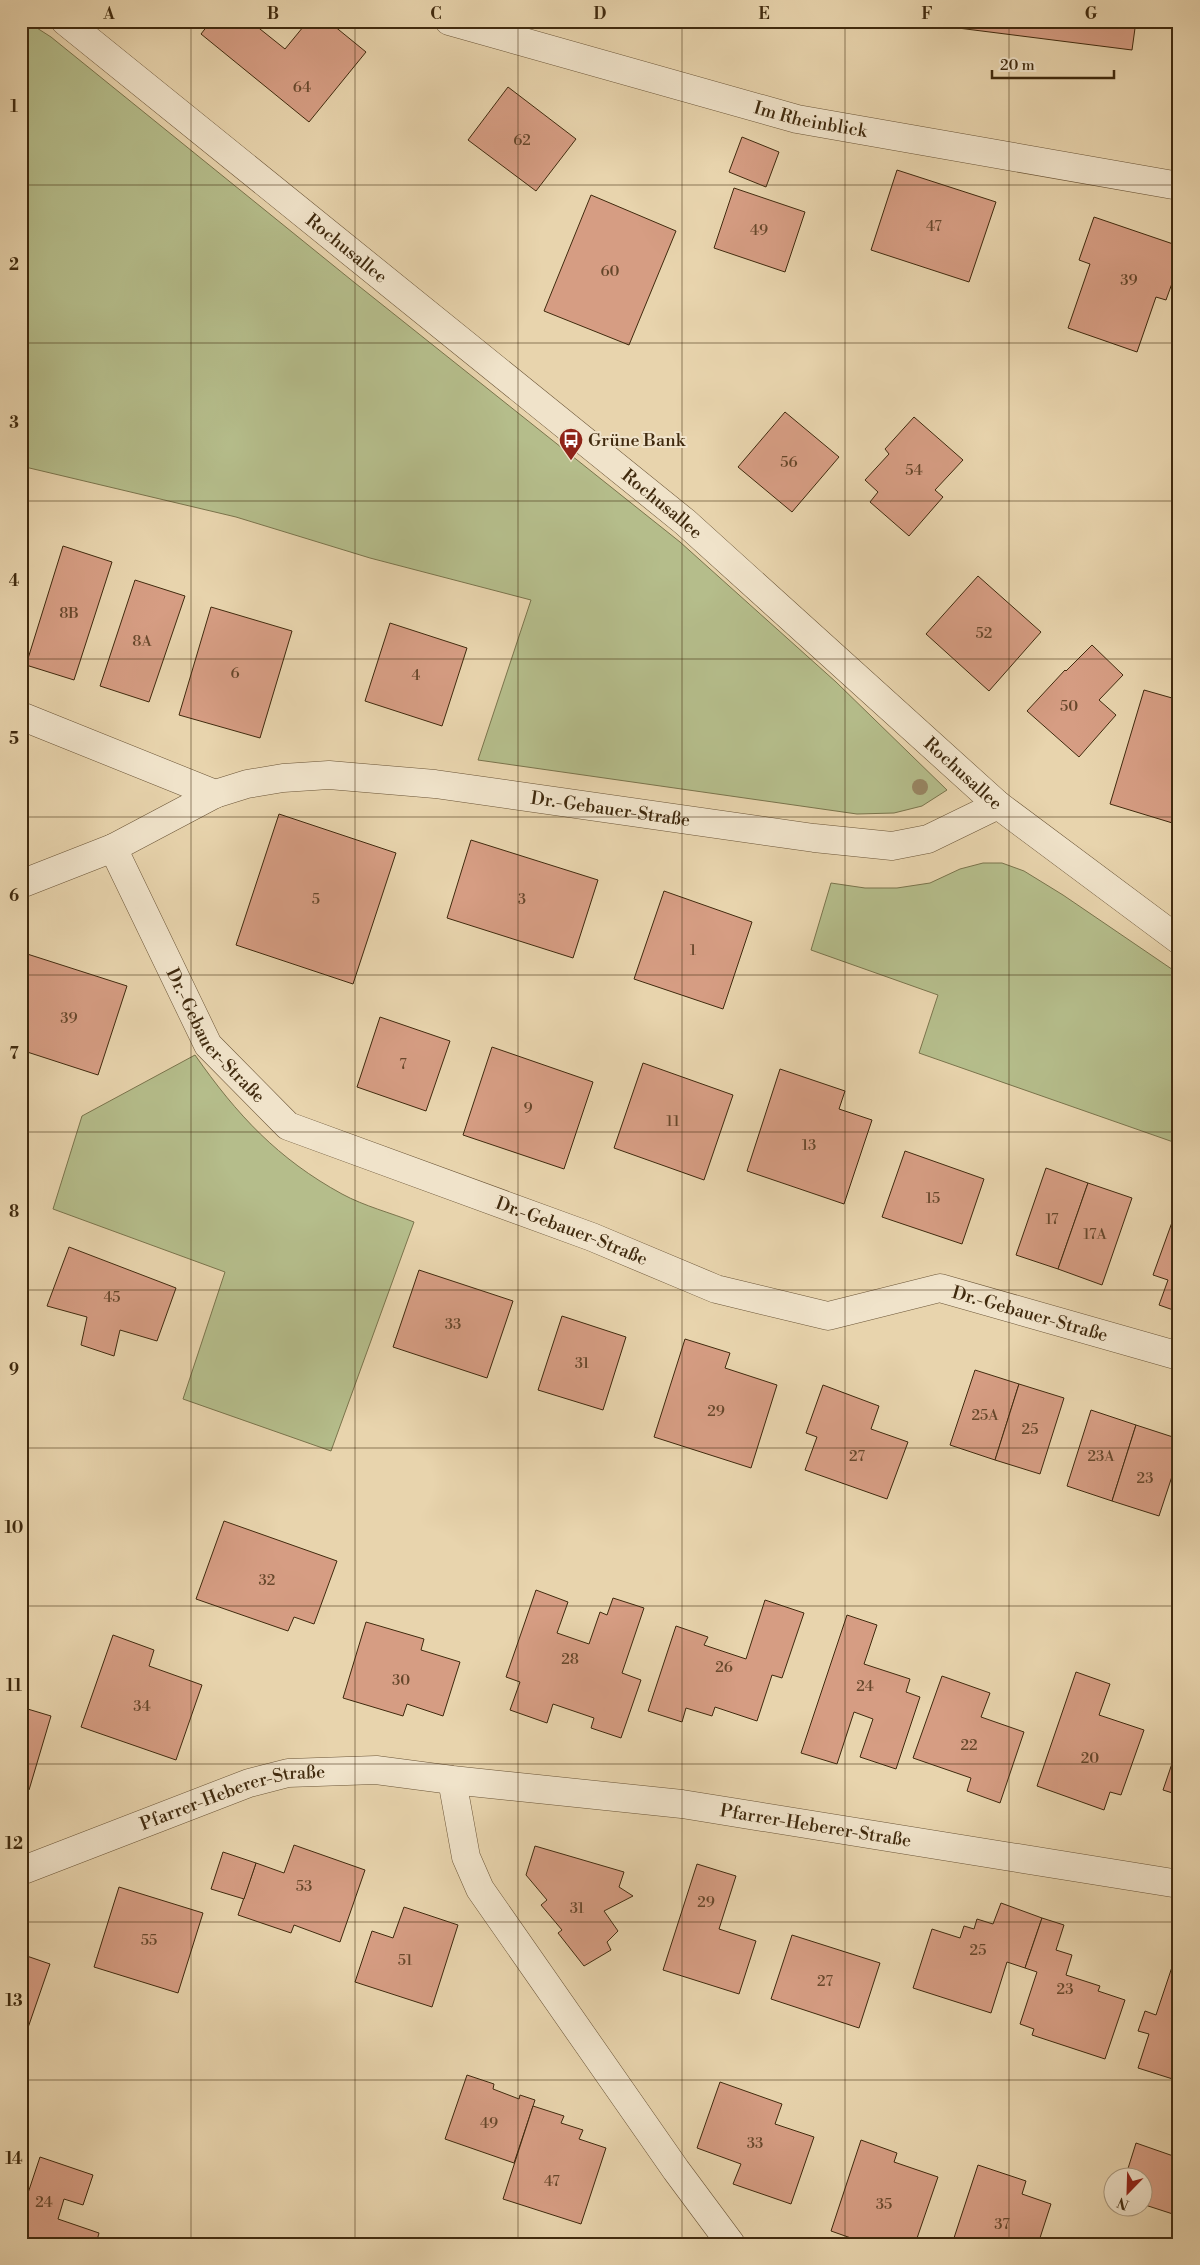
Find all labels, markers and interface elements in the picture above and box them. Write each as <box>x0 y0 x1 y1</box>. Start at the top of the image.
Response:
text: A <box>102 4 115 24</box>
text: B <box>267 4 279 24</box>
text: C <box>430 4 442 24</box>
text: D <box>594 4 607 24</box>
text: E <box>758 4 770 24</box>
text: F <box>921 4 933 24</box>
text: G <box>1085 4 1098 24</box>
scale bar <box>992 48 1115 80</box>
text: 20 m <box>1000 56 1035 75</box>
house number: 64 <box>293 78 311 97</box>
street label: Im Rheinblick <box>751 96 871 143</box>
text: 1 <box>10 97 18 117</box>
house number: 62 <box>513 131 531 150</box>
street label: Rochusallee <box>301 209 392 289</box>
house number: 47 <box>926 217 942 236</box>
house number: 49 <box>750 221 768 240</box>
text: 2 <box>9 255 19 275</box>
house number: 60 <box>600 262 620 281</box>
house number: 39 <box>1120 271 1138 290</box>
text: 3 <box>9 413 19 433</box>
bus stop icon: Grüne Bank <box>558 427 584 461</box>
place label: Grüne Bank <box>588 429 687 452</box>
house number: 56 <box>780 453 798 472</box>
house number: 54 <box>905 461 923 480</box>
street label: Rochusallee <box>617 464 707 544</box>
text: 4 <box>9 571 20 591</box>
house number: 8B <box>59 604 79 623</box>
house number: 52 <box>976 624 992 643</box>
house number: 8A <box>132 632 152 651</box>
house number: 6 <box>230 664 240 683</box>
house number: 4 <box>412 666 421 685</box>
house number: 50 <box>1060 697 1078 716</box>
text: 5 <box>9 729 19 749</box>
street label: Rochusallee <box>919 732 1007 815</box>
street label: Dr.-Gebauer-Straße <box>529 787 692 832</box>
text: 6 <box>9 886 19 906</box>
house number: 5 <box>312 890 320 909</box>
house number: 3 <box>518 890 526 909</box>
house number: 1 <box>690 941 697 960</box>
street label: Dr.-Gebauer-Straße <box>161 964 270 1108</box>
house number: 39 <box>60 1009 78 1028</box>
text: 7 <box>9 1044 19 1064</box>
house number: 7 <box>399 1055 407 1074</box>
house number: 9 <box>523 1099 533 1118</box>
house number: 11 <box>666 1112 680 1131</box>
house number: 13 <box>802 1136 816 1155</box>
house number: 15 <box>926 1189 940 1208</box>
street label: Dr.-Gebauer-Straße <box>492 1192 651 1271</box>
text: 8 <box>9 1202 19 1222</box>
house number: 17 <box>1045 1210 1059 1229</box>
house number: 17A <box>1083 1225 1107 1244</box>
street label: Dr.-Gebauer-Straße <box>949 1281 1110 1347</box>
house number: 45 <box>103 1288 121 1307</box>
house number: 33 <box>445 1315 461 1334</box>
house number: 31 <box>575 1354 590 1373</box>
text: 9 <box>9 1360 19 1380</box>
house number: 29 <box>707 1402 725 1421</box>
house number: 25A <box>971 1406 999 1425</box>
house number: 25 <box>1022 1420 1038 1439</box>
house number: 27 <box>849 1447 865 1466</box>
house number: 23A <box>1087 1447 1115 1466</box>
house number: 23 <box>1137 1469 1153 1488</box>
text: 10 <box>5 1518 23 1538</box>
house number: 32 <box>259 1571 275 1590</box>
house number: 28 <box>561 1650 579 1669</box>
house number: 26 <box>715 1658 733 1677</box>
house number: 30 <box>392 1671 410 1690</box>
text: 11 <box>6 1676 22 1696</box>
house number: 24 <box>856 1677 874 1696</box>
house number: 34 <box>133 1697 151 1716</box>
house number: 22 <box>960 1736 978 1755</box>
house number: 20 <box>1081 1749 1099 1768</box>
street label: Pfarrer-Heberer-Straße <box>137 1761 325 1836</box>
street label: Pfarrer-Heberer-Straße <box>718 1799 913 1853</box>
text: 12 <box>5 1834 23 1854</box>
house number: 53 <box>296 1877 312 1896</box>
house number: 29 <box>697 1893 715 1912</box>
house number: 31 <box>570 1899 585 1918</box>
house number: 55 <box>141 1931 157 1950</box>
house number: 25 <box>970 1941 986 1960</box>
house number: 51 <box>398 1951 413 1970</box>
house number: 27 <box>817 1972 833 1991</box>
house number: 23 <box>1057 1980 1073 1999</box>
text: 13 <box>5 1991 23 2011</box>
house number: 49 <box>480 2114 498 2133</box>
house number: 33 <box>747 2134 763 2153</box>
text: 14 <box>5 2149 23 2169</box>
north arrow <box>1102 2168 1152 2218</box>
house number: 47 <box>544 2172 560 2191</box>
house number: 24 <box>35 2193 53 2212</box>
text: N <box>1115 2193 1132 2213</box>
house number: 35 <box>876 2195 892 2214</box>
house number: 37 <box>994 2215 1010 2234</box>

